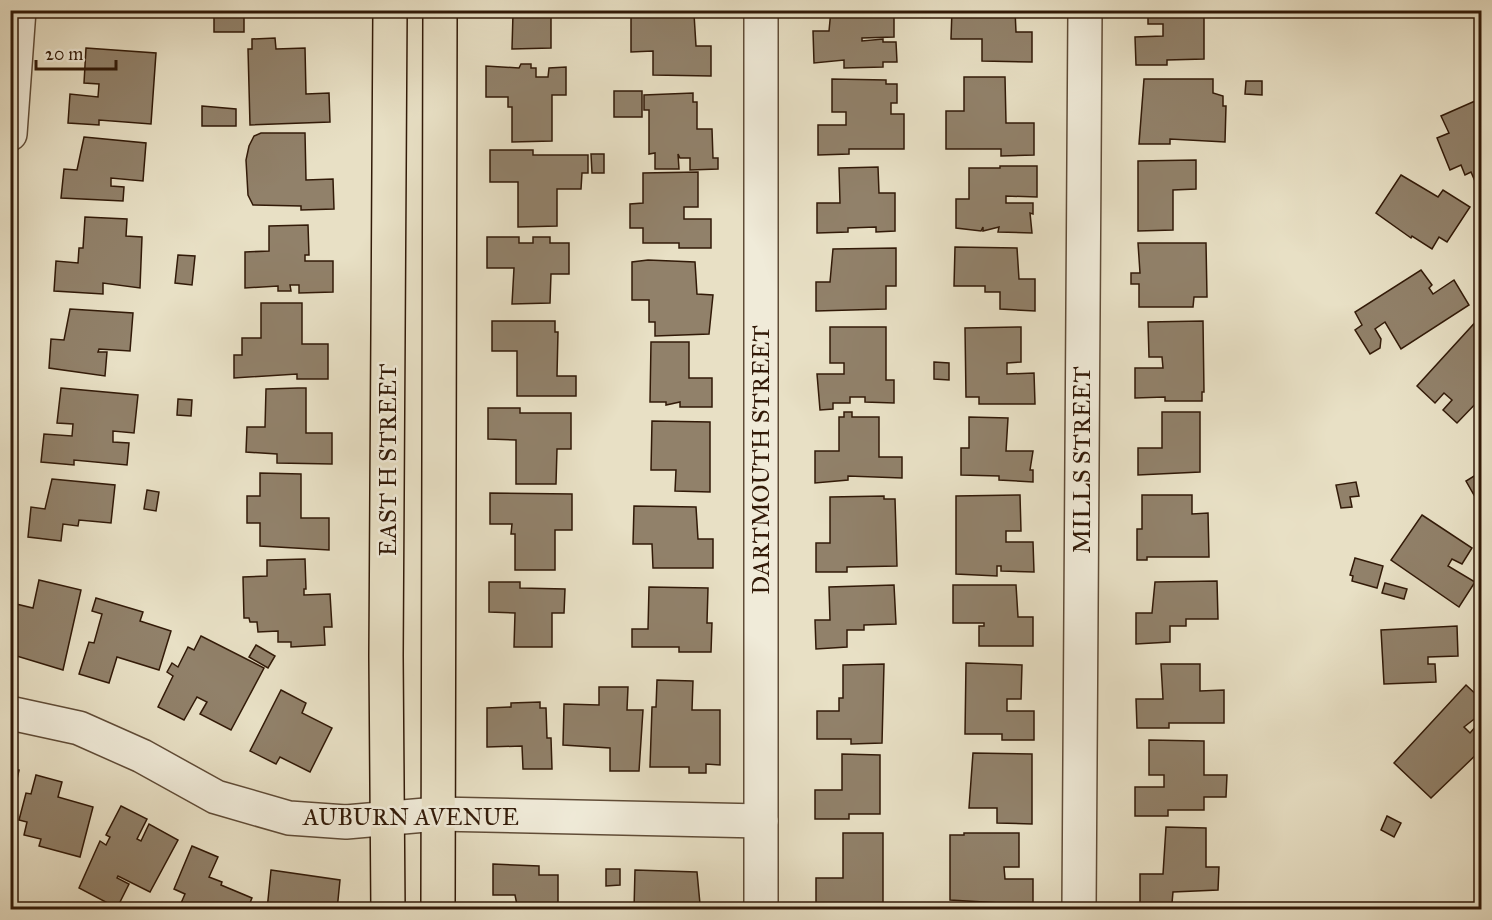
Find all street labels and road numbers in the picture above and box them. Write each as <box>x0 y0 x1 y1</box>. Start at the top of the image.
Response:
street label: DARTMOUTH STREET <box>746 325 776 595</box>
street label: EAST H STREET <box>373 364 403 556</box>
street label: MILLS STREET <box>1067 366 1097 554</box>
street label: AUBURN AVENUE <box>302 802 519 832</box>

